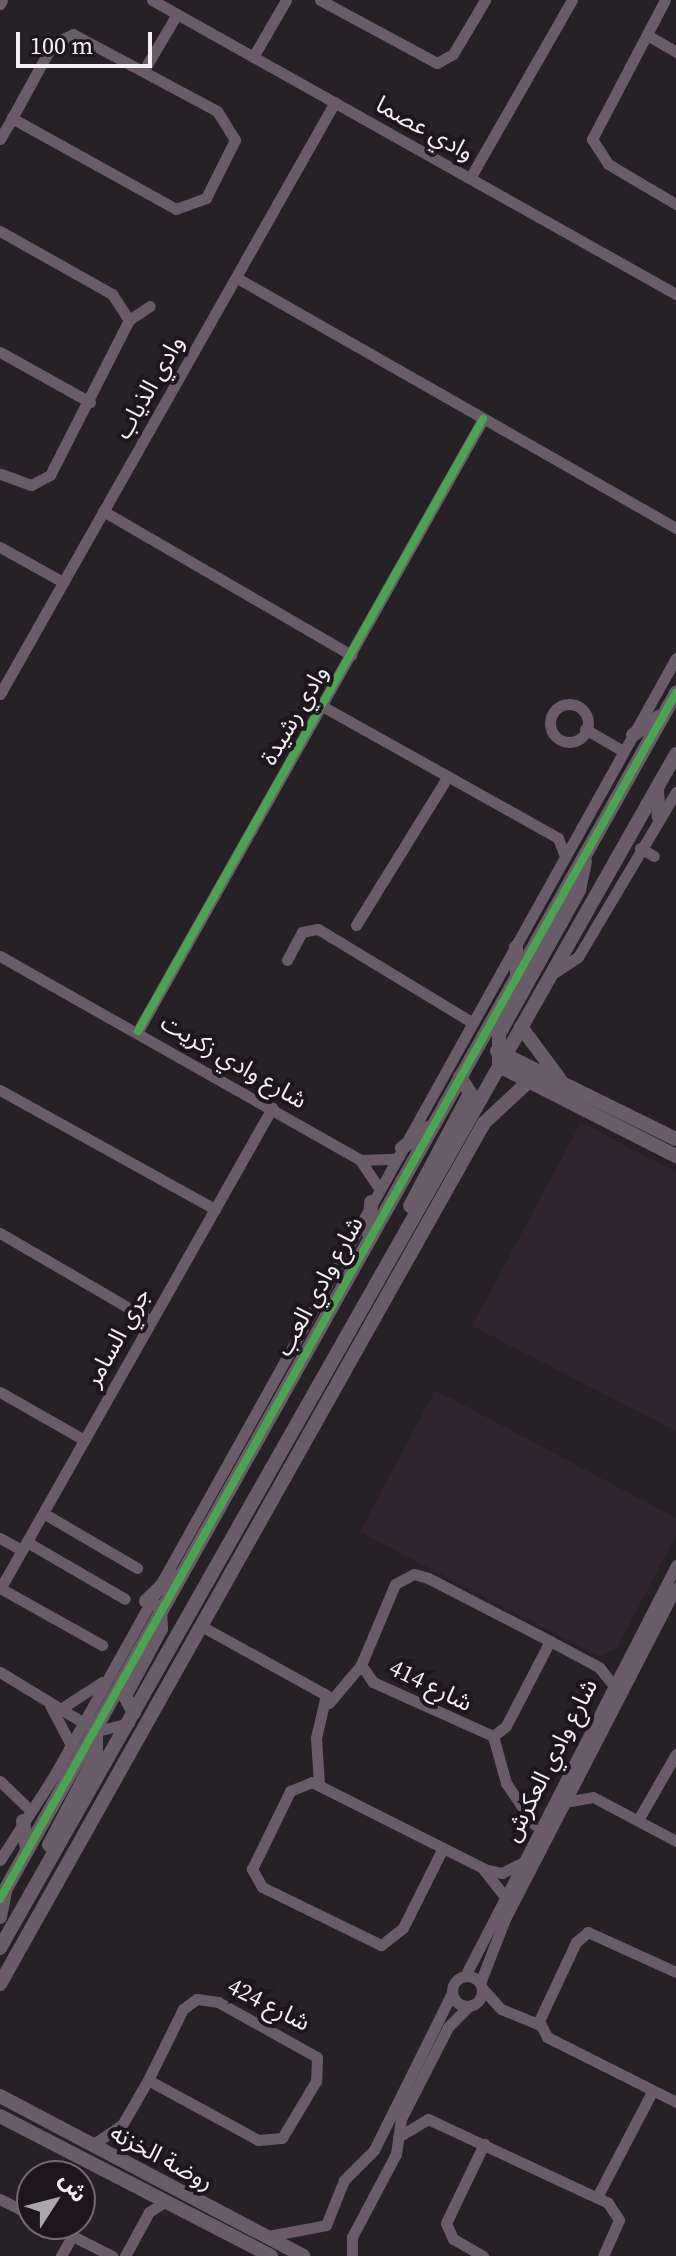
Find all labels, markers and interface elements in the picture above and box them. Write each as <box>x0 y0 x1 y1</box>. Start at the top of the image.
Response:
scale bar <box>20 16 156 66</box>
text: 100 m <box>30 29 93 62</box>
street label: وادي عصما <box>371 89 479 167</box>
street label: وادي الذياب <box>108 330 190 444</box>
street label: وادي رشيدة <box>254 660 334 770</box>
street label: شارع وادي زكريت <box>156 1008 312 1114</box>
street label: شارع وادي العب <box>269 1211 369 1361</box>
street label: جري السامر <box>78 1282 156 1392</box>
street label: شارع 414 <box>385 1653 477 1717</box>
street label: شارع وادي العكرش <box>497 1674 603 1846</box>
street label: شارع 424 <box>223 1971 315 2037</box>
street label: روضة الخزنه <box>106 2118 218 2196</box>
north arrow <box>16 2160 96 2240</box>
text: ش <box>53 2166 95 2208</box>

